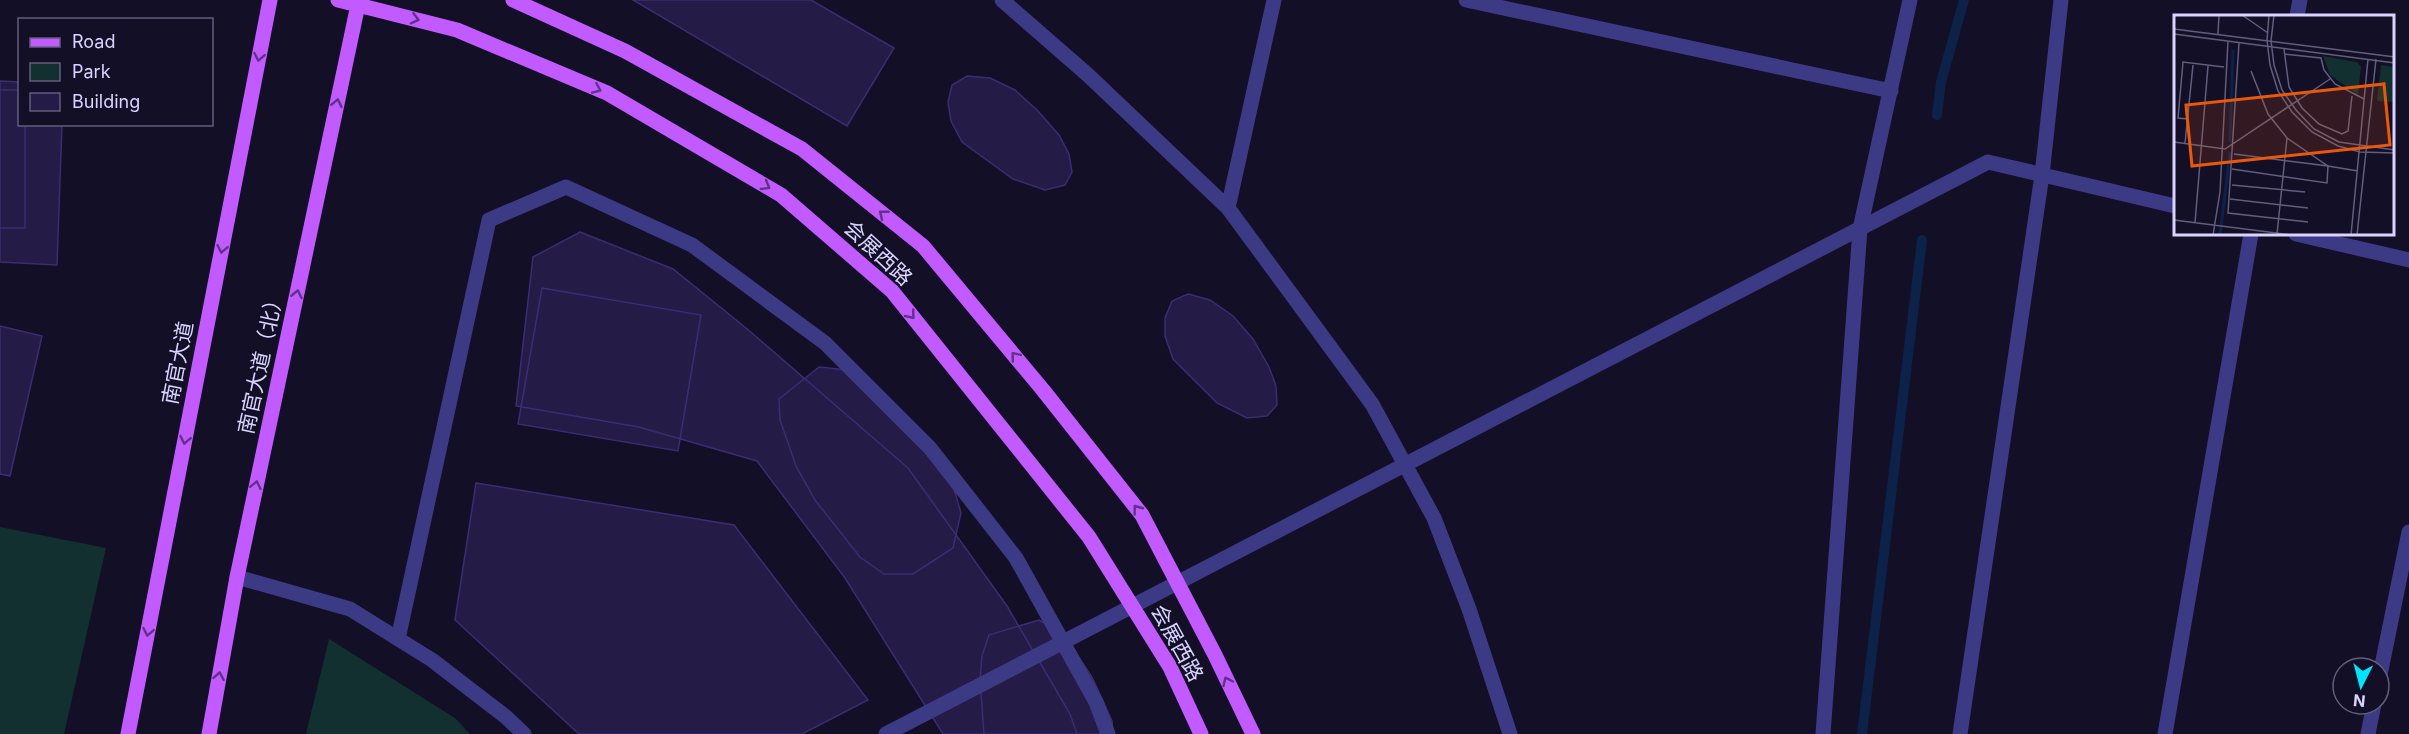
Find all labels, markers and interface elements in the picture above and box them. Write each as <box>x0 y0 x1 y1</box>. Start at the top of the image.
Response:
one-way arrow <box>409 12 420 24</box>
inset map <box>2174 15 2394 236</box>
legend <box>18 18 213 126</box>
text: Road <box>72 31 115 52</box>
one-way arrow <box>253 52 266 62</box>
text: Park <box>72 61 111 82</box>
one-way arrow <box>590 82 601 94</box>
text: Building <box>72 91 140 112</box>
one-way arrow <box>330 99 343 109</box>
one-way arrow <box>760 179 770 190</box>
one-way arrow <box>879 211 890 222</box>
street label: 会展西路 <box>839 215 918 290</box>
one-way arrow <box>216 244 229 254</box>
street label: 南官大道（北） <box>233 287 288 436</box>
one-way arrow <box>290 289 303 299</box>
one-way arrow <box>904 308 915 319</box>
street label: 南官大道 <box>157 319 198 407</box>
one-way arrow <box>1012 352 1023 363</box>
one-way arrow <box>179 435 192 445</box>
one-way arrow <box>249 480 262 490</box>
one-way arrow <box>1133 504 1144 515</box>
street label: 会展西路 <box>1146 600 1209 686</box>
one-way arrow <box>142 626 155 636</box>
north arrow <box>2331 656 2391 716</box>
one-way arrow <box>213 672 225 681</box>
one-way arrow <box>1223 677 1235 688</box>
text: N <box>2352 690 2367 712</box>

